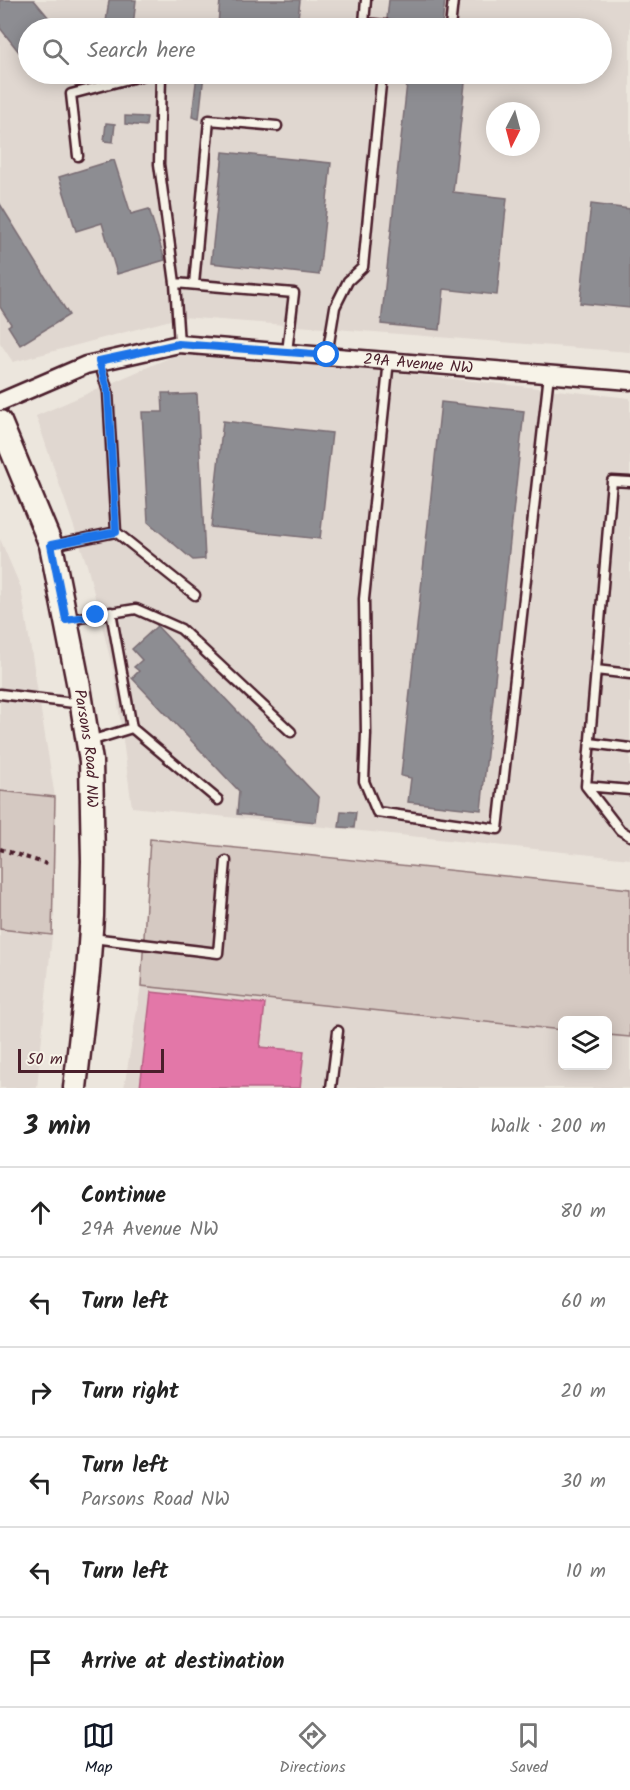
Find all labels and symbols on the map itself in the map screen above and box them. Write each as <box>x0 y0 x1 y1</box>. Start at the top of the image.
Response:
north arrow <box>486 102 540 156</box>
route start <box>313 341 339 367</box>
street label: 29A Avenue NW <box>362 347 474 381</box>
route end <box>82 601 108 627</box>
street label: Parsons Road NW <box>67 687 104 808</box>
scale bar <box>18 1046 164 1074</box>

